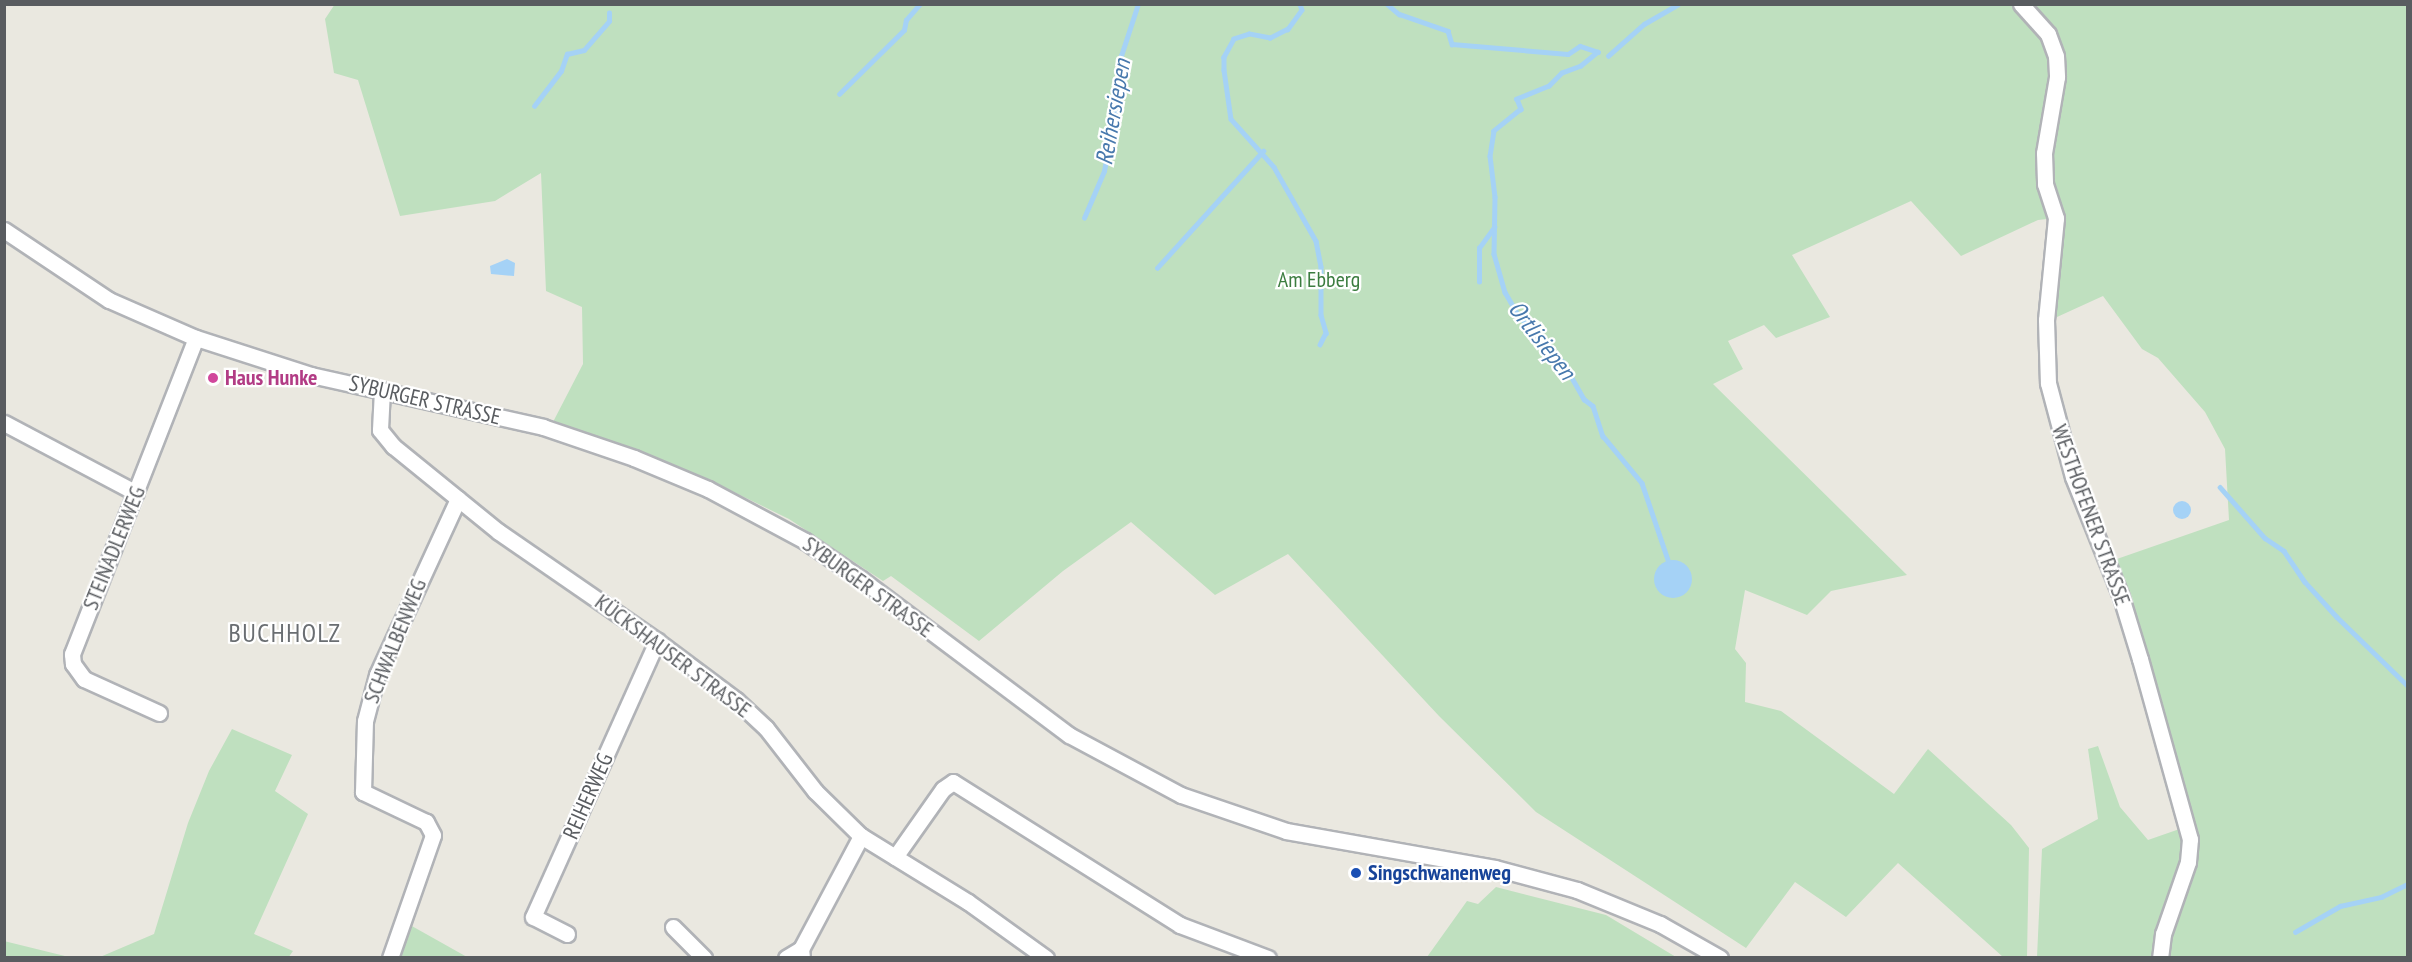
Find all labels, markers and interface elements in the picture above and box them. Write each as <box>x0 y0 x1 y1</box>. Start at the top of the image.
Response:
water label: Reihersiepen <box>1090 57 1136 167</box>
park label: Am Ebberg <box>1278 267 1360 293</box>
water label: Ortlisiepen <box>1502 295 1582 385</box>
place label: Haus Hunke <box>225 365 318 391</box>
street label: SYBURGER STRASSE <box>347 370 503 430</box>
marker: Haus Hunke <box>206 371 220 385</box>
street label: WESTHOFENER STRASSE <box>2046 421 2136 609</box>
street label: STEINADLERWEG <box>77 482 151 614</box>
street label: SYBURGER STRASSE <box>798 531 938 643</box>
street label: SCHWALBENWEG <box>358 575 432 707</box>
street label: KÜCKSHAUSER STRASSE <box>590 589 756 723</box>
district label: BUCHHOLZ <box>229 617 341 649</box>
street label: REIHERWEG <box>557 749 619 843</box>
place label: Singschwanenweg <box>1368 860 1511 886</box>
marker: Singschwanenweg <box>1349 866 1363 880</box>

